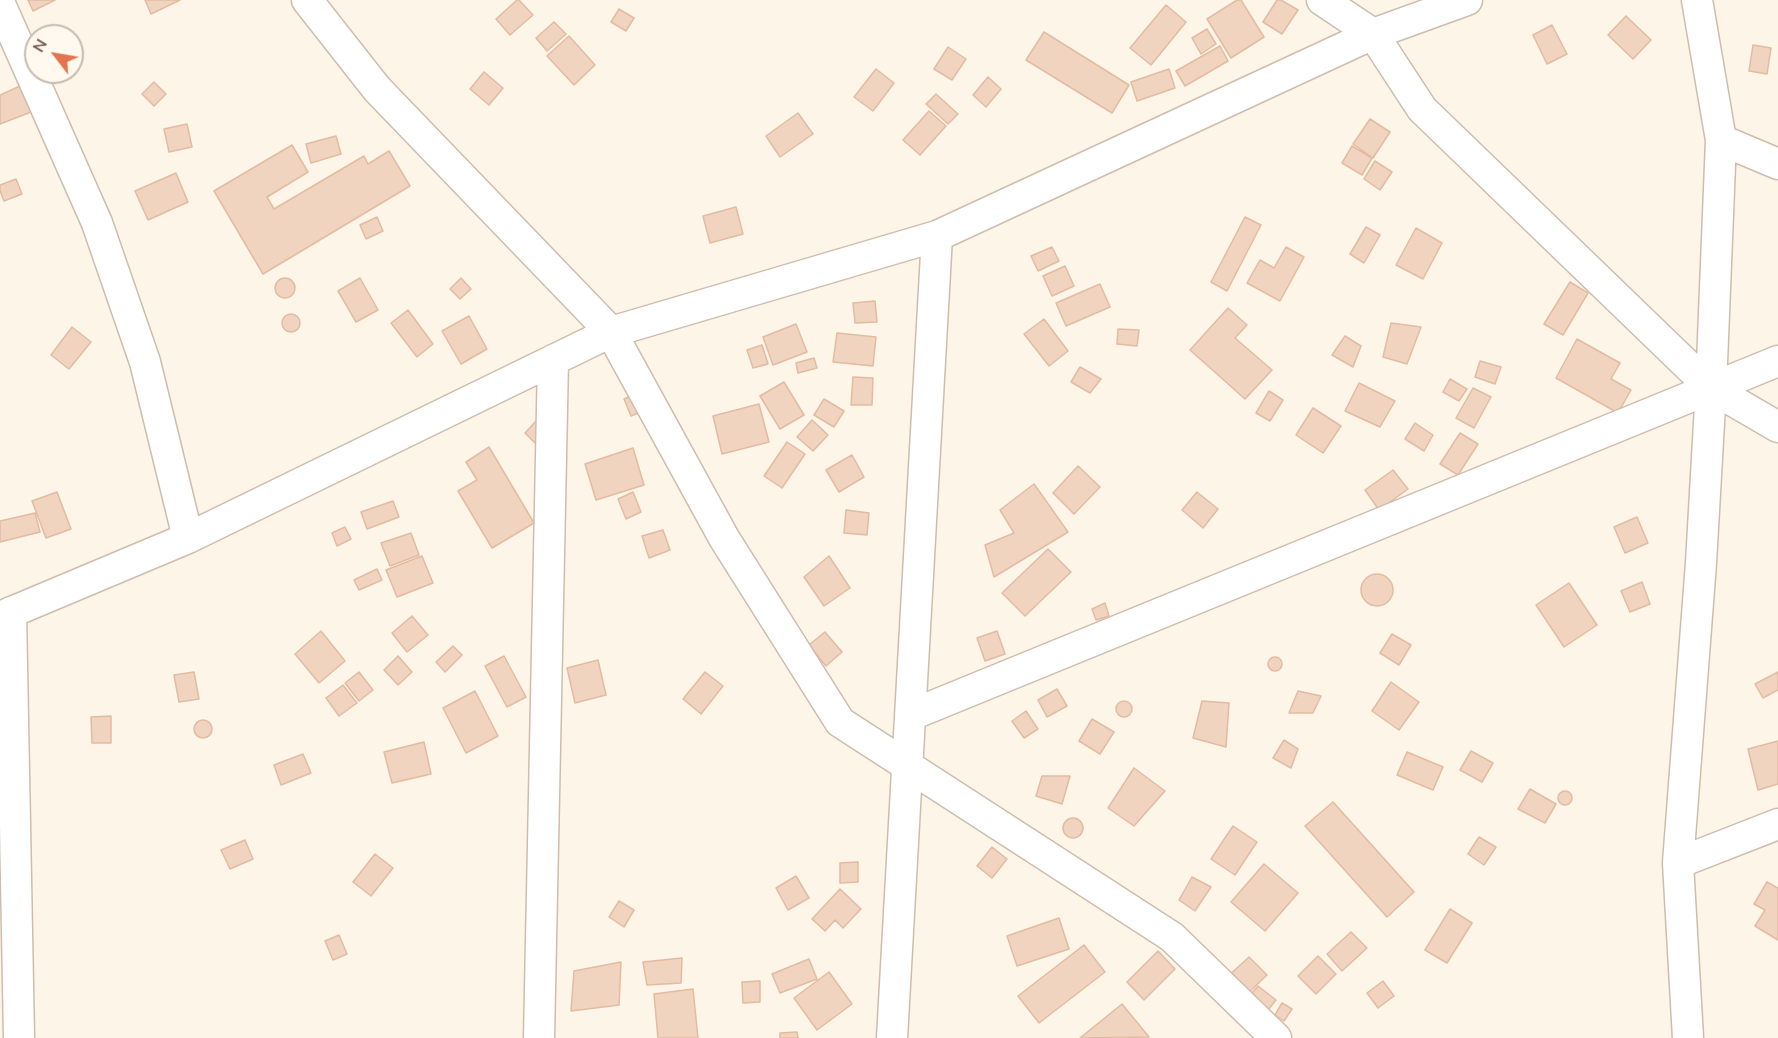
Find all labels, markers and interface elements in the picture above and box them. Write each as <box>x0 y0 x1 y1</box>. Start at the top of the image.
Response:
north arrow <box>24 24 84 84</box>
text: N <box>28 35 53 57</box>

